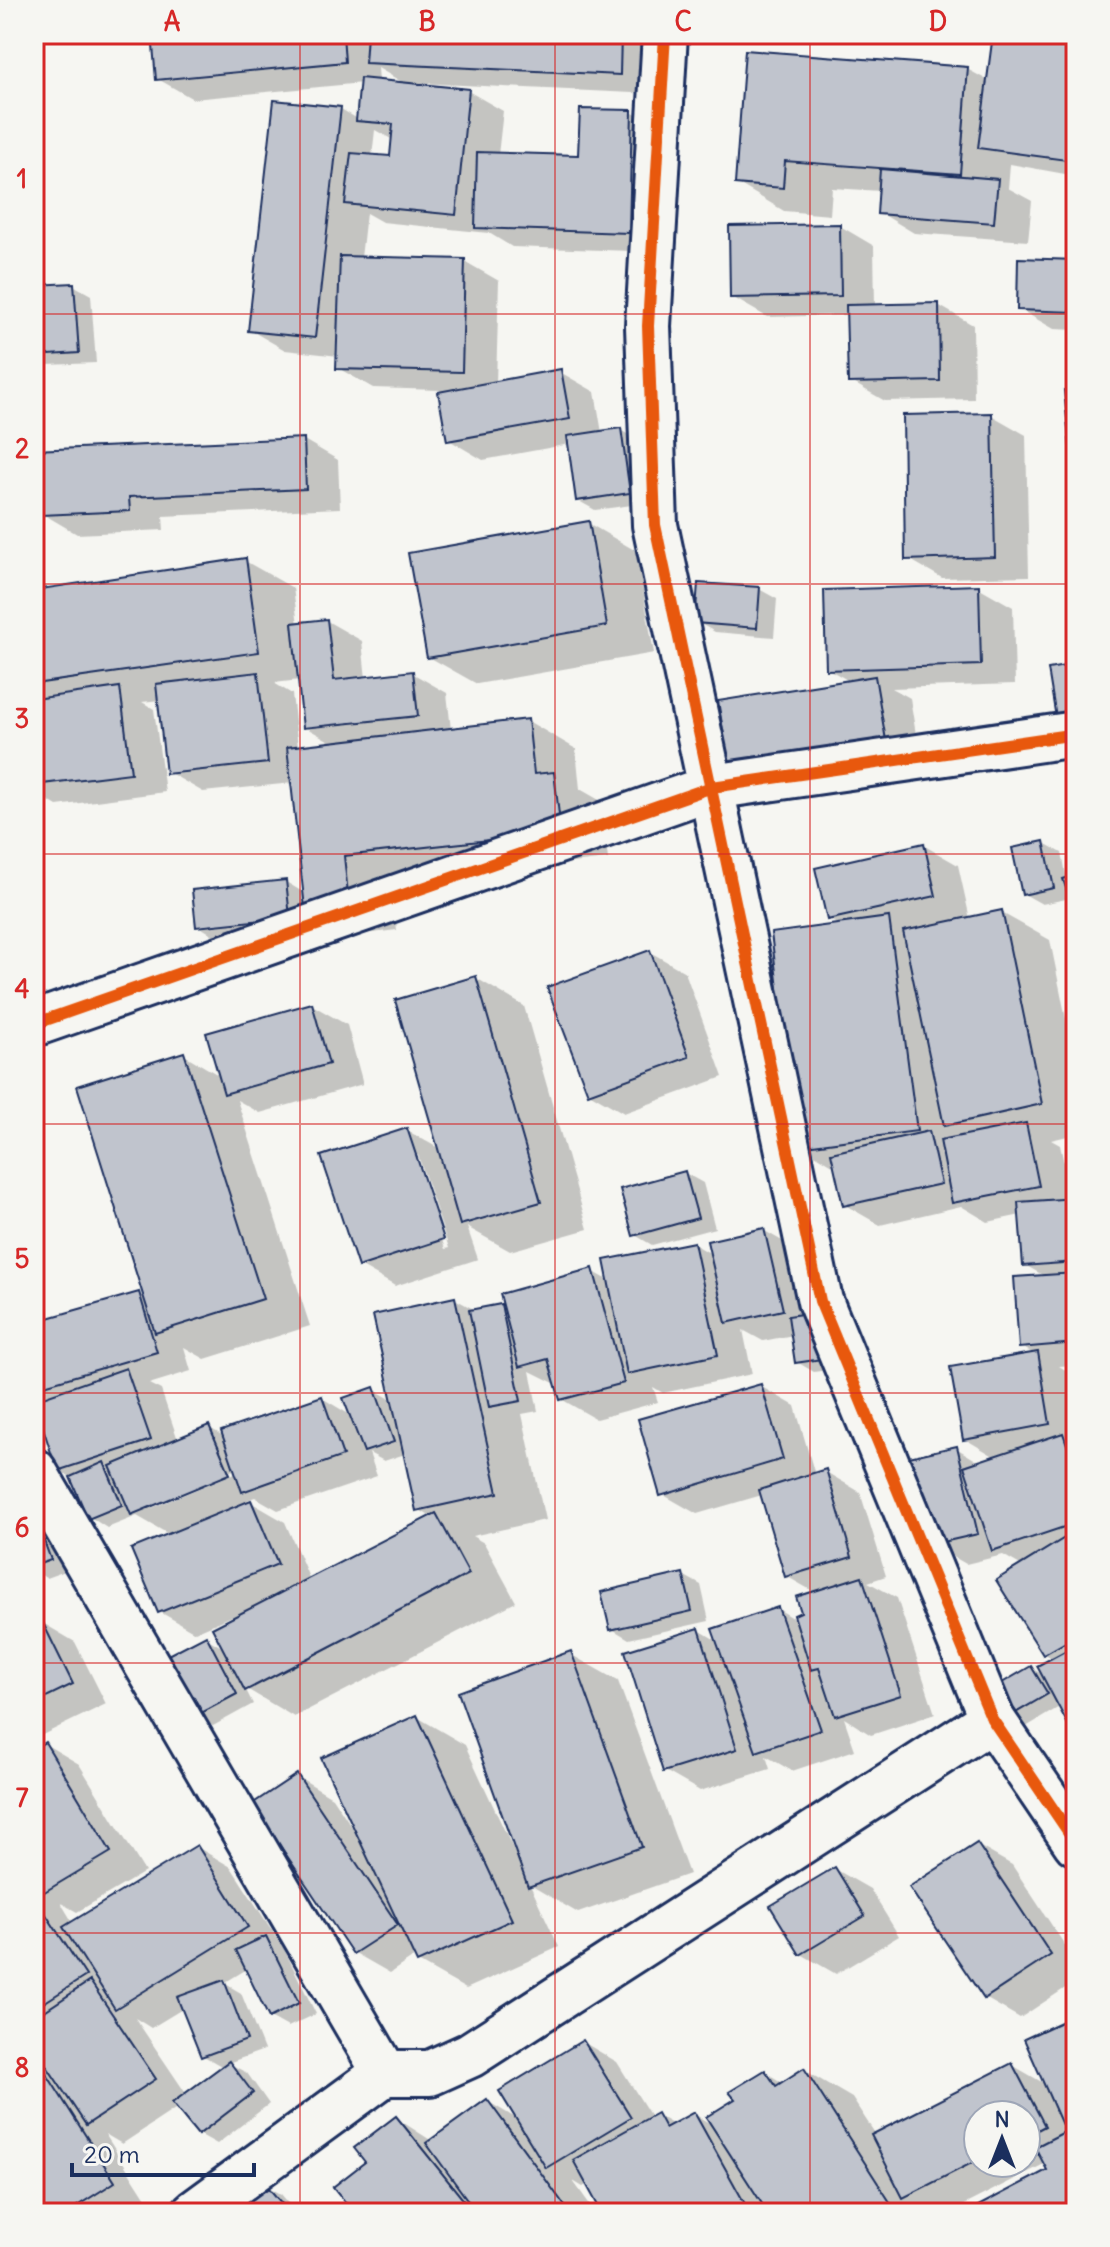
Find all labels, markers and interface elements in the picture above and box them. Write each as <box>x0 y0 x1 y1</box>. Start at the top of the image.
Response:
text: A <box>164 5 181 38</box>
text: B <box>418 5 436 38</box>
text: C <box>674 5 692 38</box>
text: D <box>929 5 947 38</box>
text: 1 <box>17 162 27 195</box>
text: 2 <box>15 432 29 465</box>
text: 3 <box>15 702 29 735</box>
text: 4 <box>14 972 30 1005</box>
text: 5 <box>15 1242 30 1275</box>
text: 6 <box>14 1511 30 1544</box>
text: 7 <box>16 1781 29 1814</box>
text: 8 <box>15 2051 29 2084</box>
north arrow <box>962 2099 1042 2179</box>
text: N <box>994 2105 1010 2133</box>
scale bar <box>72 2127 254 2177</box>
text: 20 m <box>84 2139 140 2169</box>

